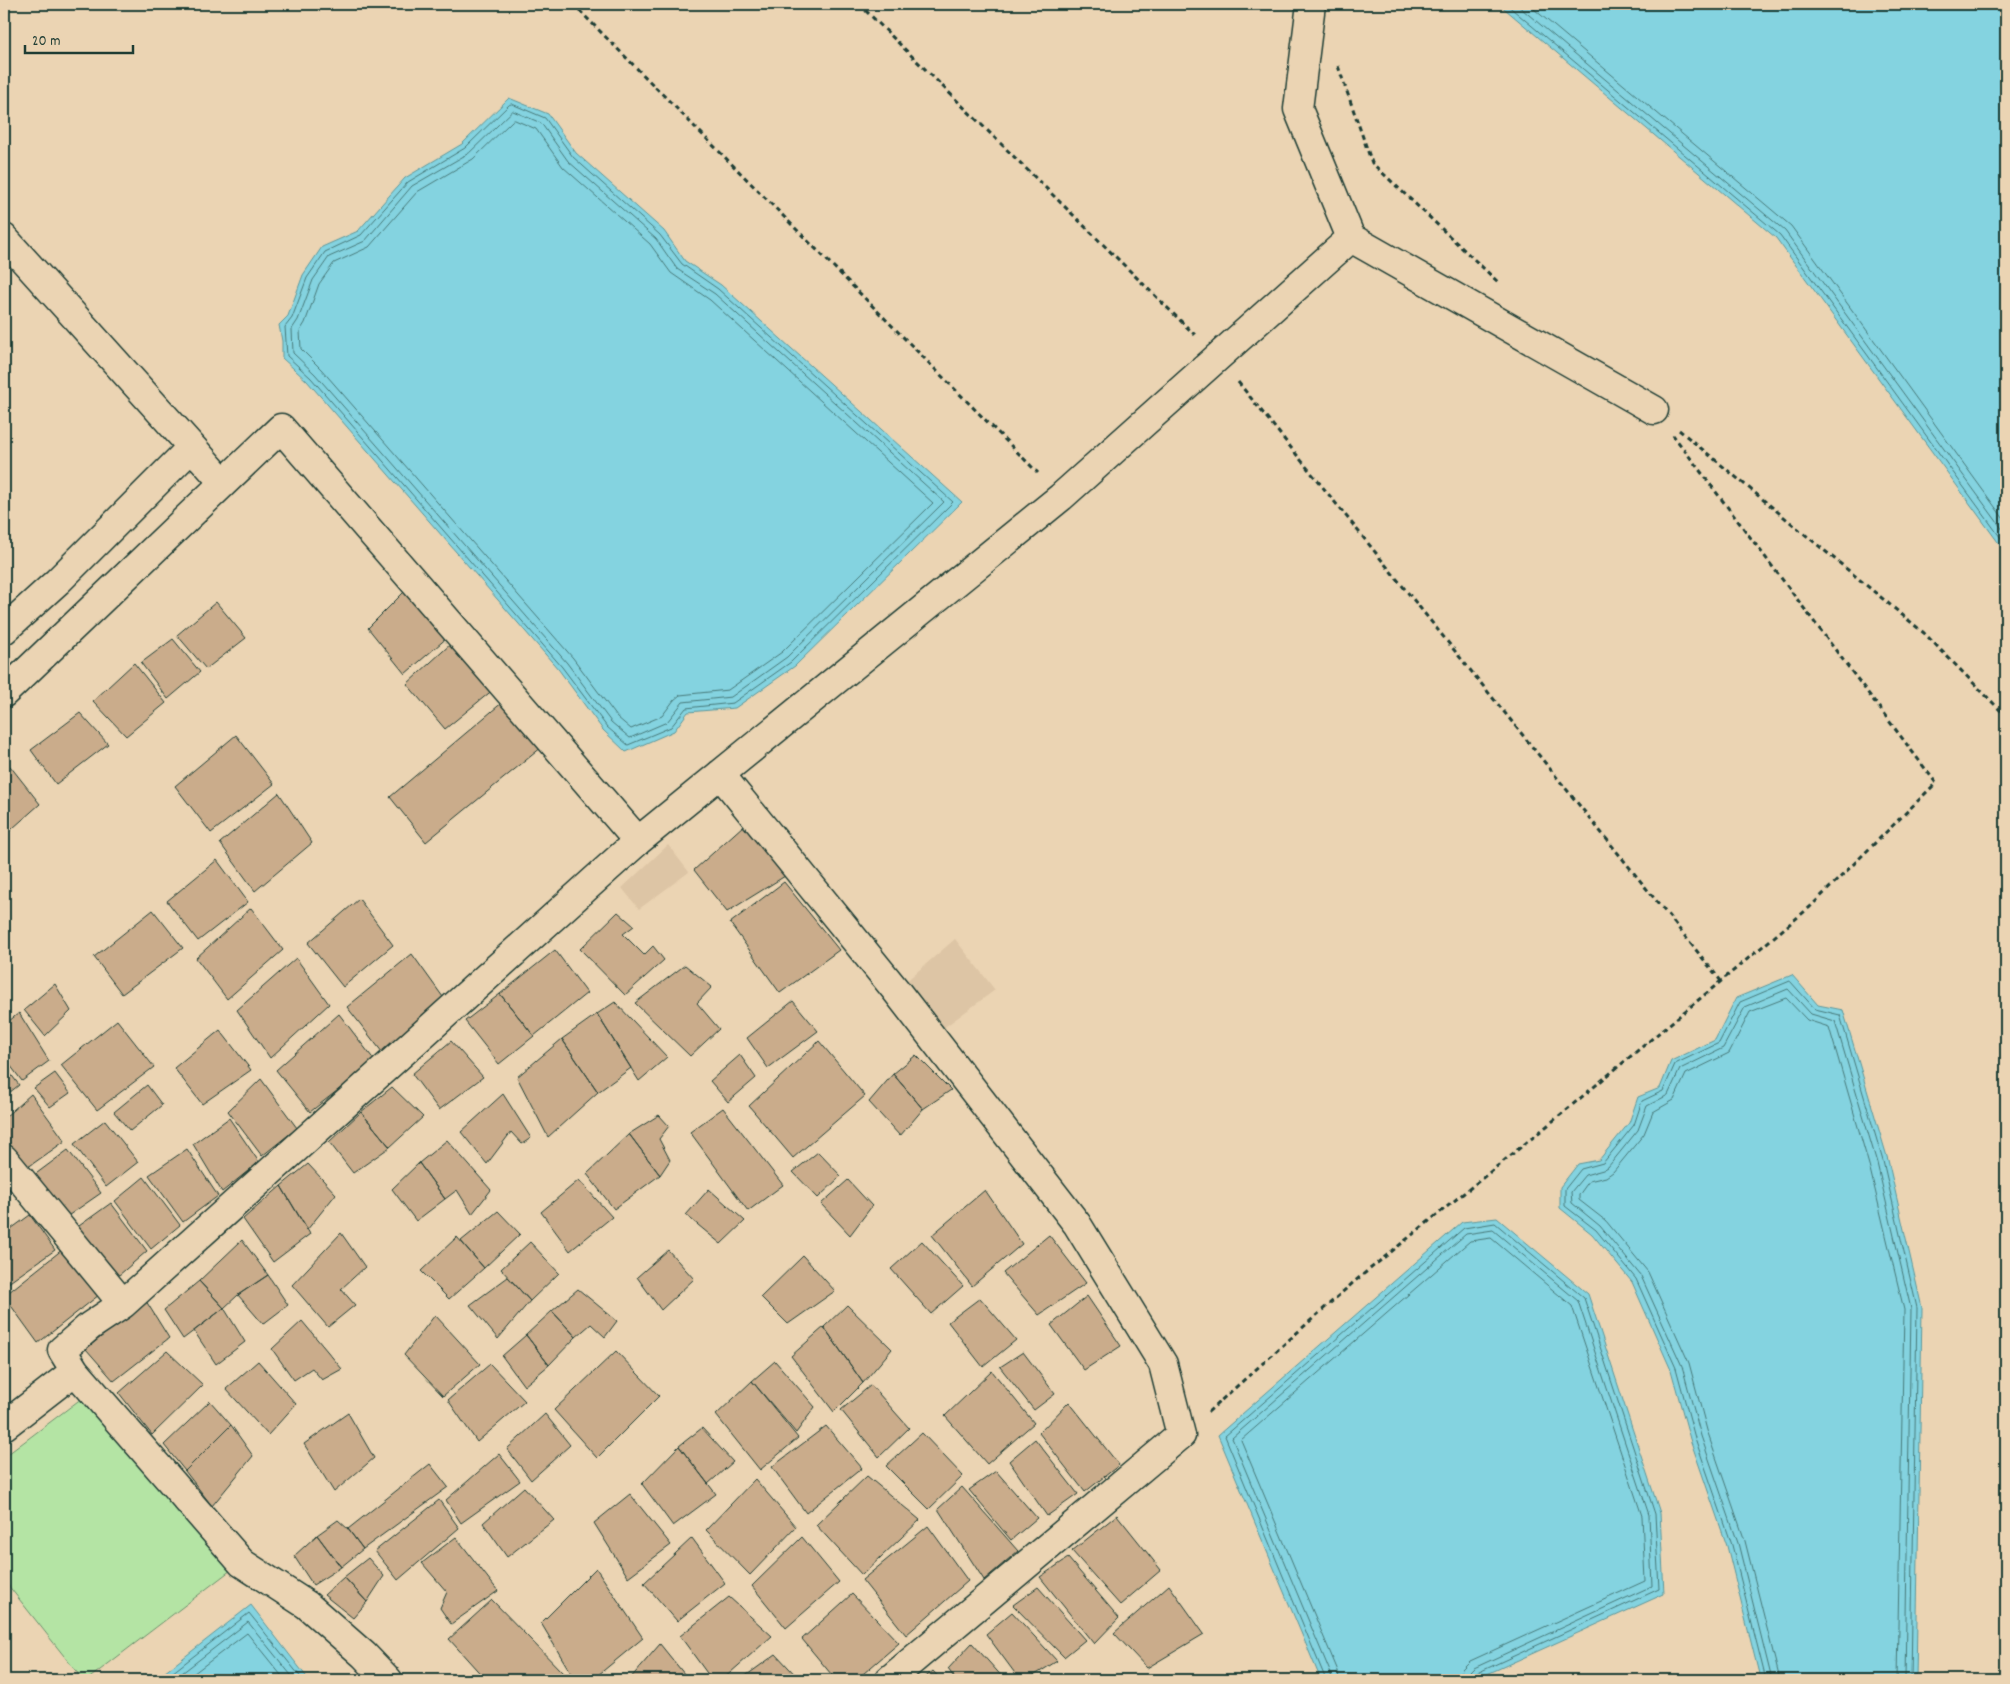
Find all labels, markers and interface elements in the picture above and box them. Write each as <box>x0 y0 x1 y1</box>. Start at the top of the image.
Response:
scale bar <box>25 22 132 54</box>
text: 20 m <box>32 31 60 53</box>

